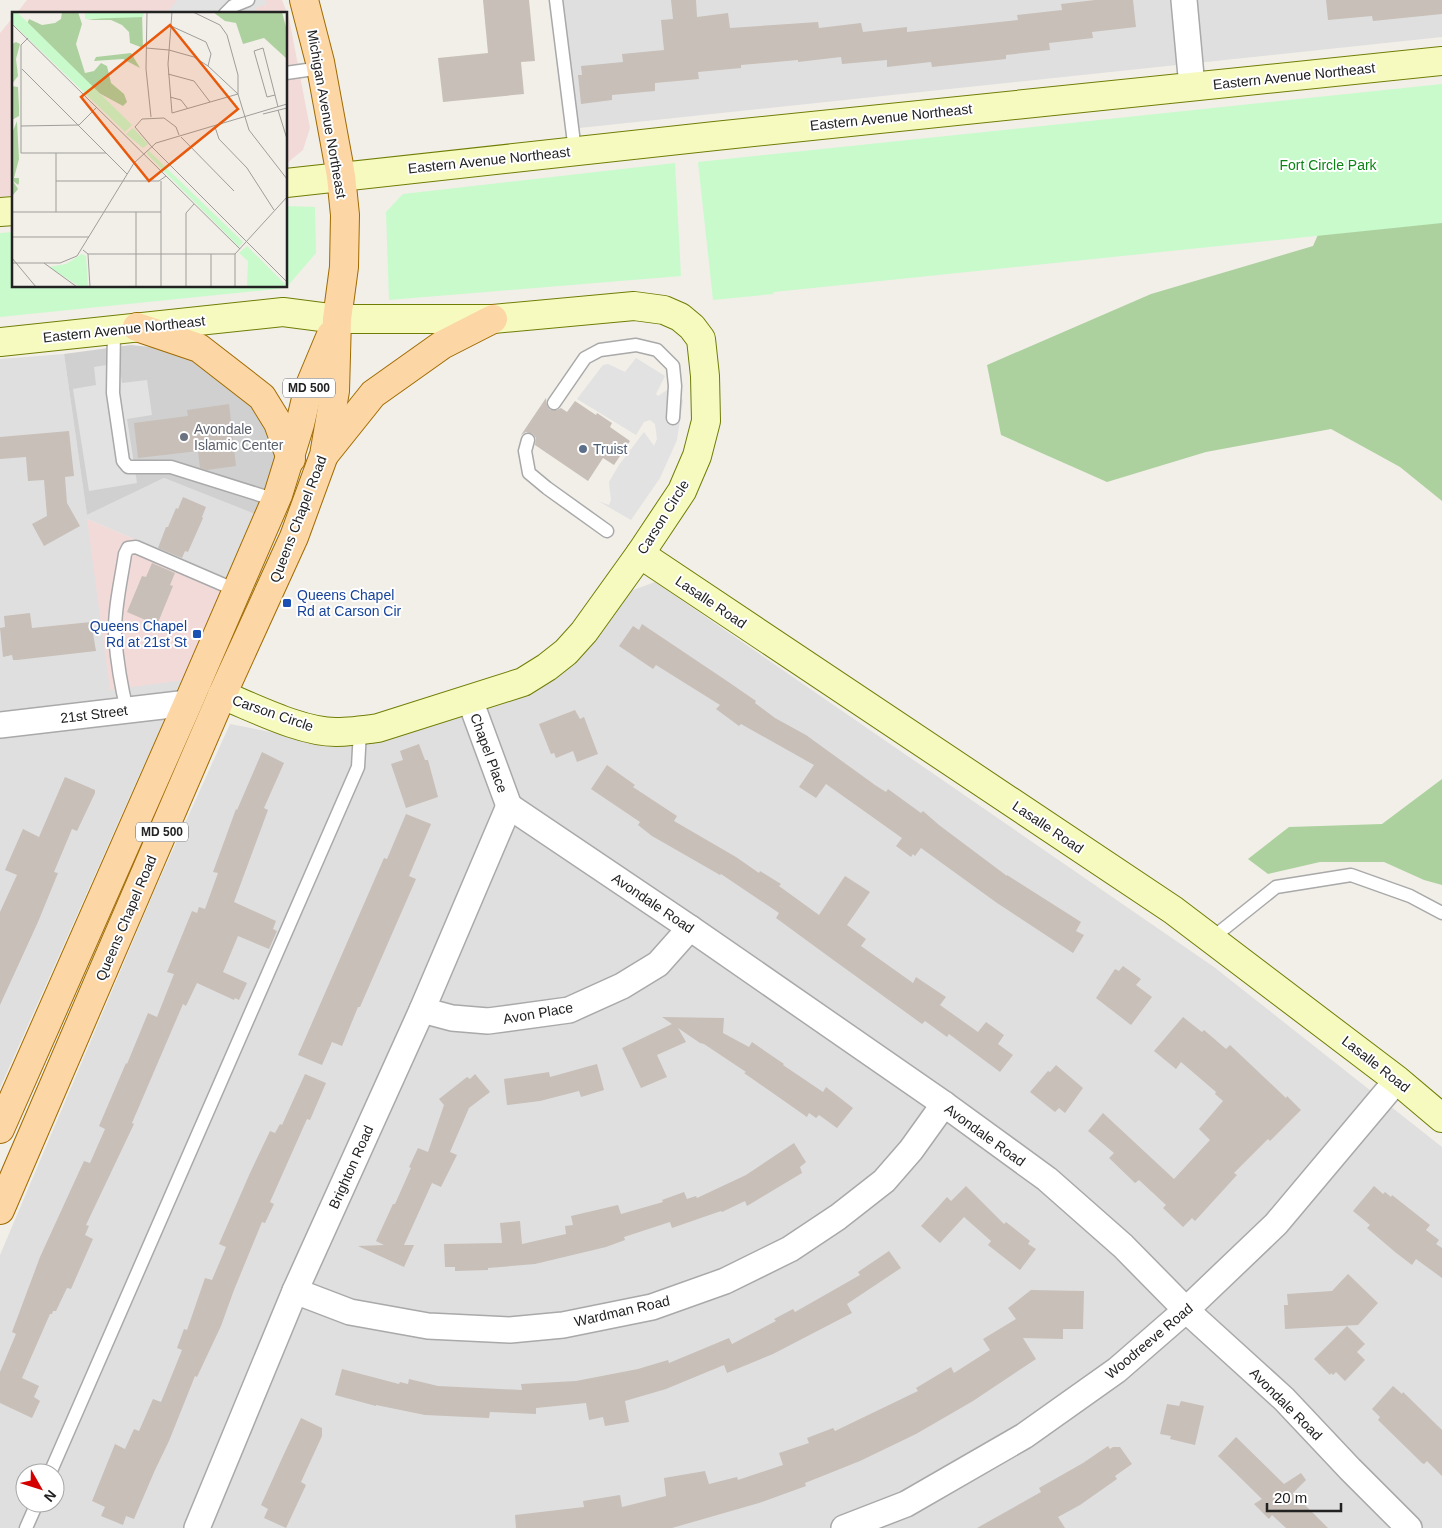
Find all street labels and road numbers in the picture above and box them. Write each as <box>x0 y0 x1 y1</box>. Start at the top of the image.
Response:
street label: Michigan Avenue Northeast <box>304 28 350 200</box>
street label: Eastern Avenue Northeast <box>1212 60 1376 92</box>
street label: Eastern Avenue Northeast <box>809 101 973 133</box>
street label: Eastern Avenue Northeast <box>407 144 571 176</box>
street label: Eastern Avenue Northeast <box>42 313 206 345</box>
road number: MD 500 <box>283 378 335 398</box>
street label: Queens Chapel Road <box>266 453 330 585</box>
street label: Carson Circle <box>634 477 692 557</box>
street label: Lasalle Road <box>673 573 749 631</box>
street label: Carson Circle <box>230 692 316 734</box>
street label: 21st Street <box>59 702 129 726</box>
street label: Chapel Place <box>467 711 511 795</box>
street label: Lasalle Road <box>1010 798 1086 856</box>
road number: MD 500 <box>136 822 188 842</box>
street label: Queens Chapel Road <box>92 853 160 983</box>
street label: Avondale Road <box>609 870 697 936</box>
street label: Avon Place <box>502 999 574 1027</box>
street label: Lasalle Road <box>1339 1033 1413 1095</box>
street label: Avondale Road <box>942 1100 1028 1170</box>
street label: Brighton Road <box>325 1123 377 1211</box>
street label: Wardman Road <box>573 1292 671 1330</box>
street label: Woodreeve Road <box>1102 1300 1196 1382</box>
street label: Avondale Road <box>1247 1365 1325 1443</box>

